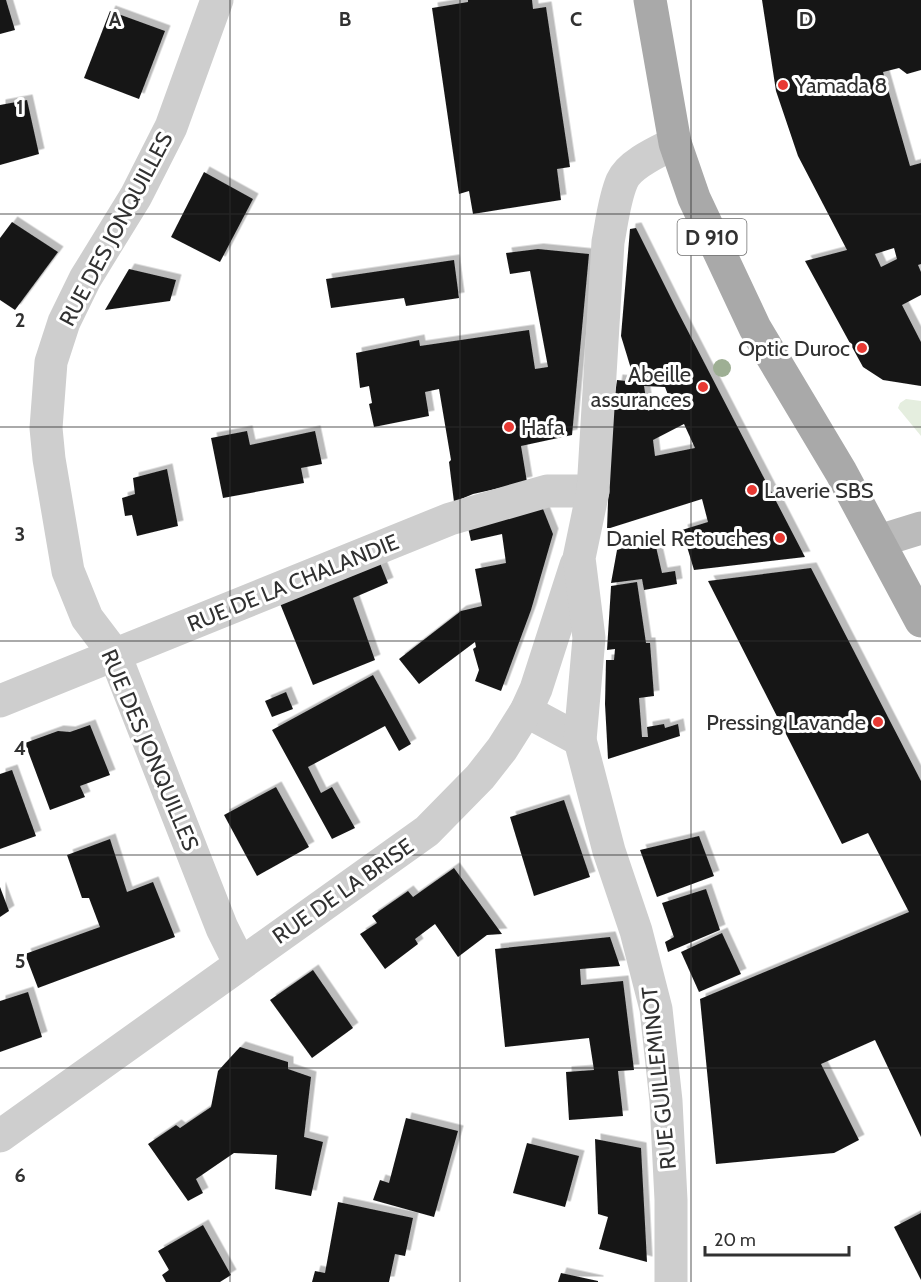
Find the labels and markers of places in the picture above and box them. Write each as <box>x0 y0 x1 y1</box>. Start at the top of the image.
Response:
place label: Yamada 8 <box>794 72 887 99</box>
marker: Yamada 8 <box>776 78 790 92</box>
place label: Optic Duroc <box>738 335 850 362</box>
marker: Optic Duroc <box>855 341 869 355</box>
place label: Abeille assurances <box>591 361 691 413</box>
marker: Abeille assurances <box>696 380 710 394</box>
place label: Hafa <box>521 414 565 441</box>
marker: Hafa <box>502 420 516 434</box>
place label: Laverie SBS <box>764 477 874 504</box>
marker: Laverie SBS <box>745 483 759 497</box>
place label: Daniel Retouches <box>606 525 768 552</box>
marker: Daniel Retouches <box>773 531 787 545</box>
place label: Pressing Lavande <box>706 709 866 736</box>
marker: Pressing Lavande <box>871 715 885 729</box>

